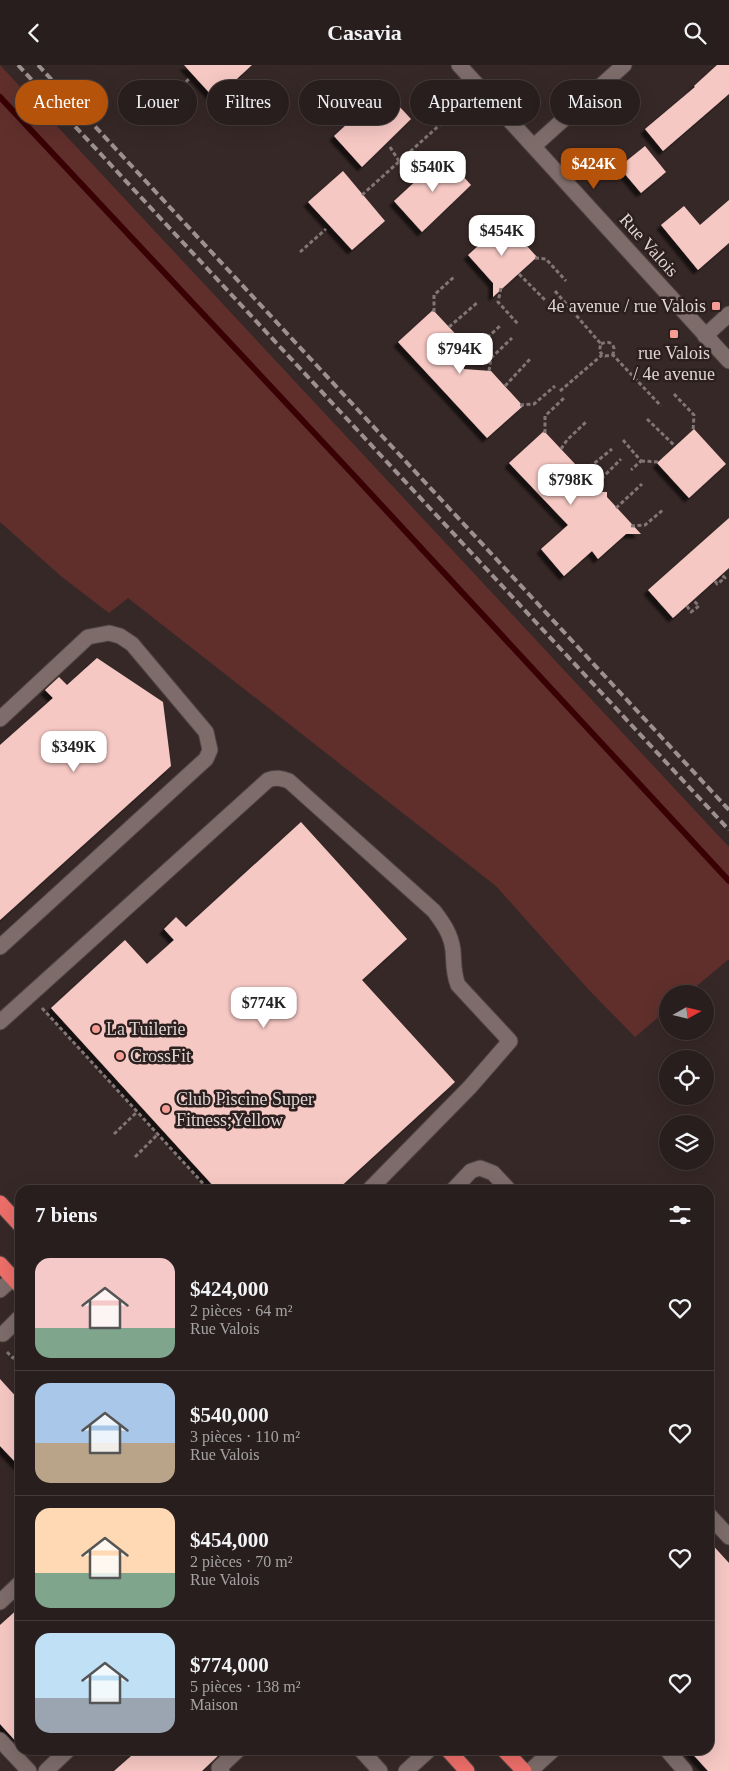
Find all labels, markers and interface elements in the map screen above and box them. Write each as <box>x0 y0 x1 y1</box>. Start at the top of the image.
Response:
icon: back <box>20 19 48 47</box>
icon: search <box>681 19 709 47</box>
text: Casavia <box>327 20 402 45</box>
chip: Acheter <box>15 80 108 125</box>
chip: Louer <box>118 80 197 125</box>
chip: Filtres <box>207 80 289 125</box>
chip: Nouveau <box>299 80 400 125</box>
chip: Appartement <box>410 80 540 125</box>
chip: Maison <box>550 80 640 125</box>
pin: $424K <box>559 147 629 190</box>
pin: $540K <box>398 151 468 193</box>
text: $424K <box>572 155 616 172</box>
text: $540K <box>411 158 455 175</box>
street label: Rue Valois <box>615 209 683 281</box>
pin: $454K <box>467 215 537 257</box>
text: $454K <box>480 222 524 239</box>
place label: 4e avenue / rue Valois <box>547 296 706 316</box>
marker: 4e avenue / rue Valois <box>710 300 722 312</box>
marker: rue Valois / 4e avenue <box>668 328 680 340</box>
pin: $794K <box>425 333 495 375</box>
text: $794K <box>438 340 482 357</box>
place label: rue Valois / 4e avenue <box>633 343 715 384</box>
pin: $798K <box>536 463 606 506</box>
text: $798K <box>549 471 593 488</box>
pin: $349K <box>39 731 109 773</box>
text: $349K <box>52 738 96 755</box>
north arrow <box>659 985 714 1040</box>
map controls <box>659 985 714 1170</box>
pin: $774K <box>229 987 299 1029</box>
text: $774K <box>242 994 286 1011</box>
place label: La Tuilerie <box>106 1019 186 1039</box>
marker: La Tuilerie <box>90 1023 102 1035</box>
place label: CrossFit <box>130 1046 191 1066</box>
marker: CrossFit <box>114 1050 126 1062</box>
button: locate <box>659 1050 714 1105</box>
place label: Club Piscine Super Fitness;Yellow <box>176 1089 314 1130</box>
marker: Club Piscine Super Fitness;Yellow <box>160 1103 172 1115</box>
button: layers <box>659 1115 714 1170</box>
icon: filters <box>666 1201 694 1229</box>
text: 7 biens <box>35 1203 97 1227</box>
text: $424,000 <box>190 1277 269 1301</box>
icon: home <box>75 1278 135 1338</box>
icon: heart <box>666 1294 694 1322</box>
text: 2 pièces · 64 m² <box>190 1302 293 1319</box>
text: Rue Valois <box>190 1320 259 1337</box>
icon: home <box>75 1403 135 1463</box>
text: $540,000 <box>190 1403 269 1427</box>
icon: heart <box>666 1419 694 1447</box>
text: 3 pièces · 110 m² <box>190 1428 300 1445</box>
text: Rue Valois <box>190 1446 259 1463</box>
icon: home <box>75 1528 135 1588</box>
text: $454,000 <box>190 1528 269 1552</box>
icon: heart <box>666 1544 694 1572</box>
text: 2 pièces · 70 m² <box>190 1553 293 1570</box>
text: Rue Valois <box>190 1571 259 1588</box>
icon: home <box>75 1653 135 1713</box>
text: $774,000 <box>190 1653 269 1677</box>
icon: heart <box>666 1669 694 1697</box>
text: 5 pièces · 138 m² <box>190 1678 301 1695</box>
text: Maison <box>190 1696 238 1713</box>

